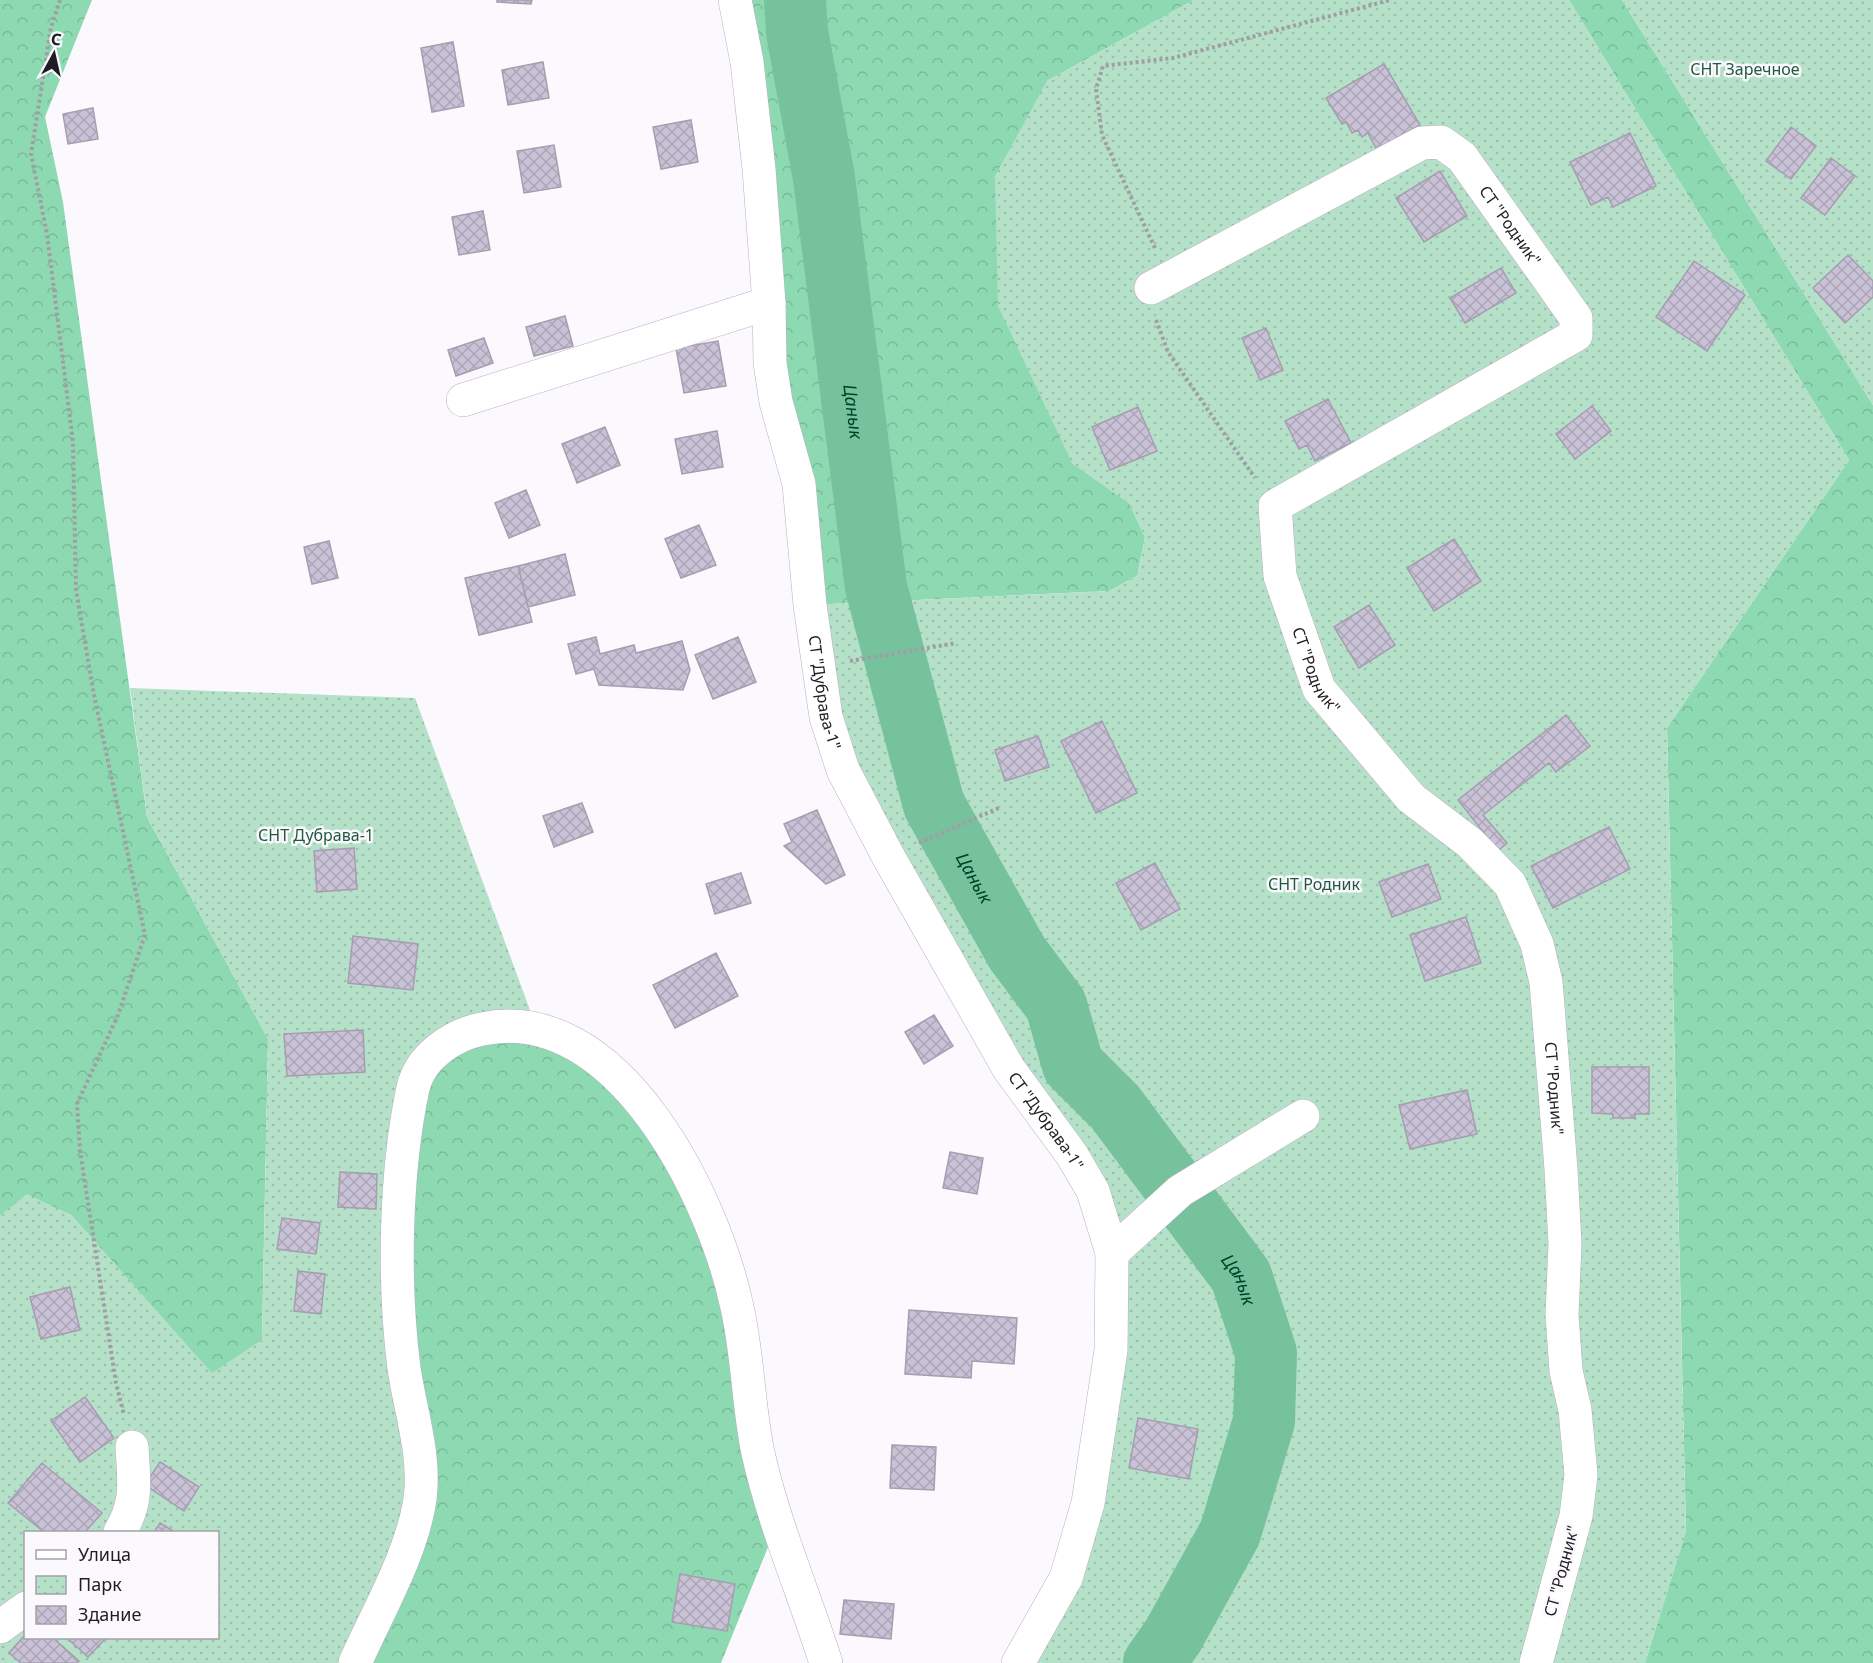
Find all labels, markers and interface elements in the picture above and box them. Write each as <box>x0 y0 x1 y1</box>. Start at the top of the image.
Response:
north arrow <box>24 24 84 84</box>
text: С <box>49 28 63 51</box>
park label: СНТ Заречное <box>1690 58 1800 80</box>
street label: СТ "Родник" <box>1475 181 1546 270</box>
water label: Цанык <box>838 383 869 441</box>
street label: СТ "Родник" <box>1287 624 1346 718</box>
street label: СТ "Дубрава-1" <box>803 634 847 752</box>
park label: СНТ Дубрава-1 <box>258 824 374 846</box>
water label: Цанык <box>951 848 999 909</box>
park label: СНТ Родник <box>1268 873 1361 895</box>
street label: СТ "Родник" <box>1540 1041 1569 1136</box>
street label: СТ "Дубрава-1" <box>1004 1067 1089 1174</box>
water label: Цанык <box>1216 1249 1262 1309</box>
street label: СТ "Родник" <box>1538 1523 1584 1619</box>
legend <box>24 1531 219 1639</box>
text: Улица <box>78 1542 131 1566</box>
text: Парк <box>78 1572 122 1596</box>
text: Здание <box>78 1602 142 1626</box>

